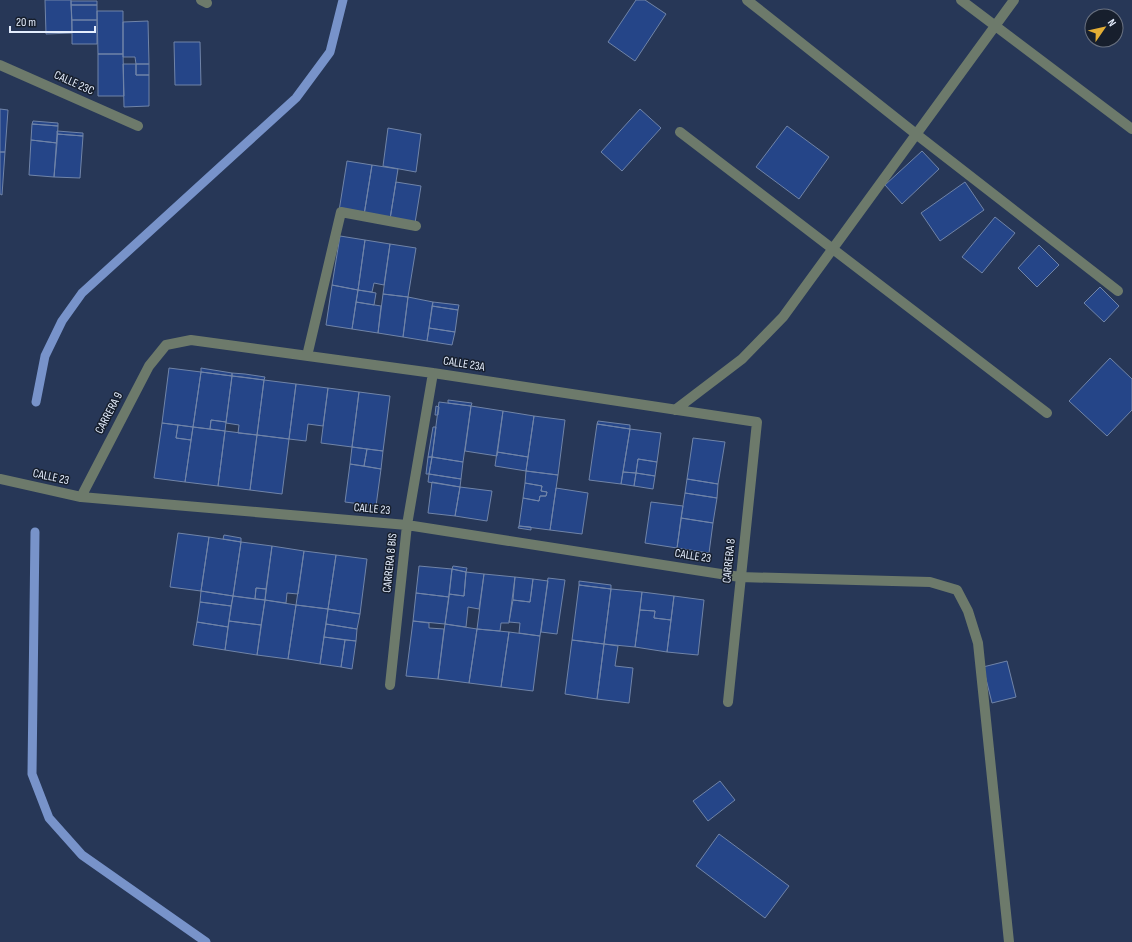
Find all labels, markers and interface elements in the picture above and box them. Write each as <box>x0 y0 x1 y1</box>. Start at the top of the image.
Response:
scale bar <box>10 8 95 34</box>
north arrow <box>1084 8 1124 48</box>
text: 20 m <box>16 15 36 30</box>
text: N <box>1105 17 1119 29</box>
street label: CALLE 23C <box>52 67 97 99</box>
street label: CALLE 23A <box>442 353 487 375</box>
street label: CARRERA 9 <box>92 390 126 436</box>
street label: CALLE 23 <box>31 466 71 488</box>
street label: CALLE 23 <box>353 500 391 518</box>
street label: CARRERA 8 BIS <box>379 533 401 593</box>
street label: CARRERA 8 <box>719 538 739 584</box>
street label: CALLE 23 <box>674 546 712 566</box>

